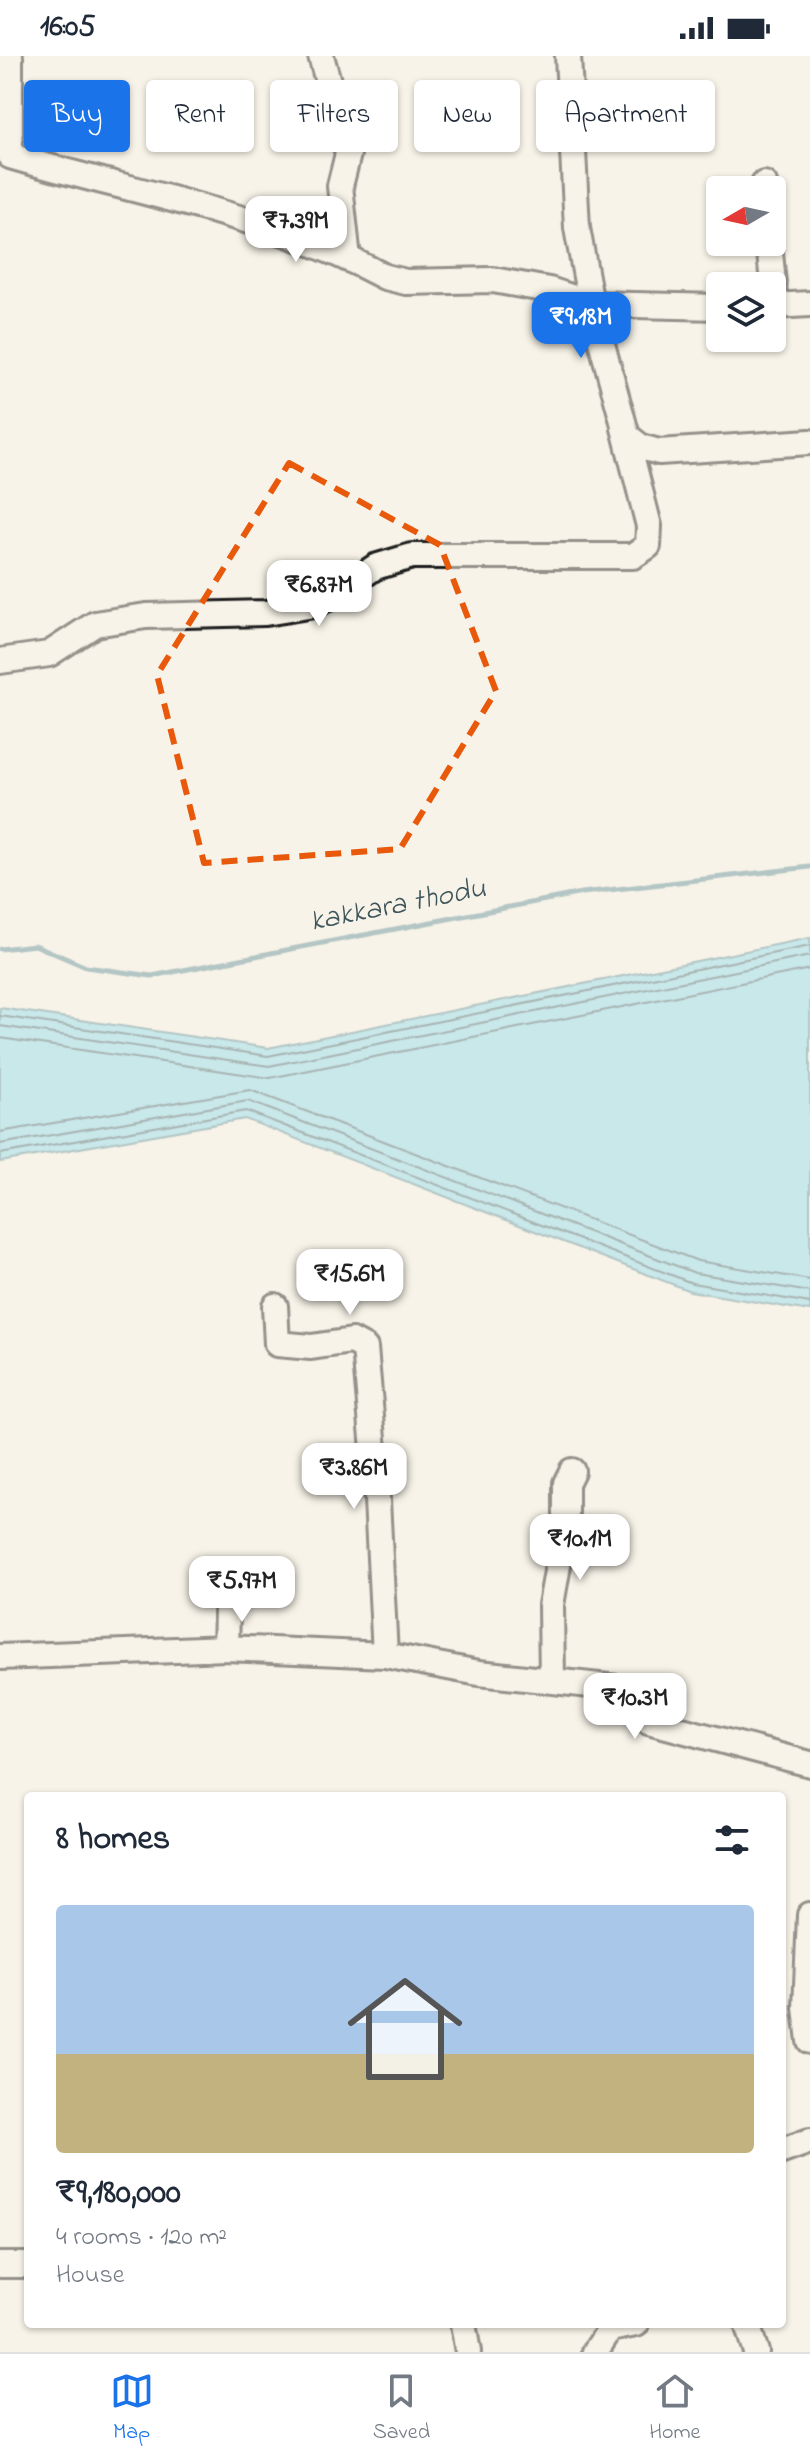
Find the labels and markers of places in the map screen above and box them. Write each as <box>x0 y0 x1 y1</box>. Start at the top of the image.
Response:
pin: ₹7.39M <box>231 196 361 264</box>
pin: ₹9.18M <box>516 292 646 360</box>
pin: ₹6.87M <box>254 560 384 628</box>
pin: ₹15.6M <box>285 1249 415 1317</box>
pin: ₹3.86M <box>289 1443 419 1511</box>
pin: ₹10.1M <box>515 1514 645 1582</box>
pin: ₹5.97M <box>177 1556 307 1624</box>
pin: ₹10.3M <box>570 1673 700 1741</box>

